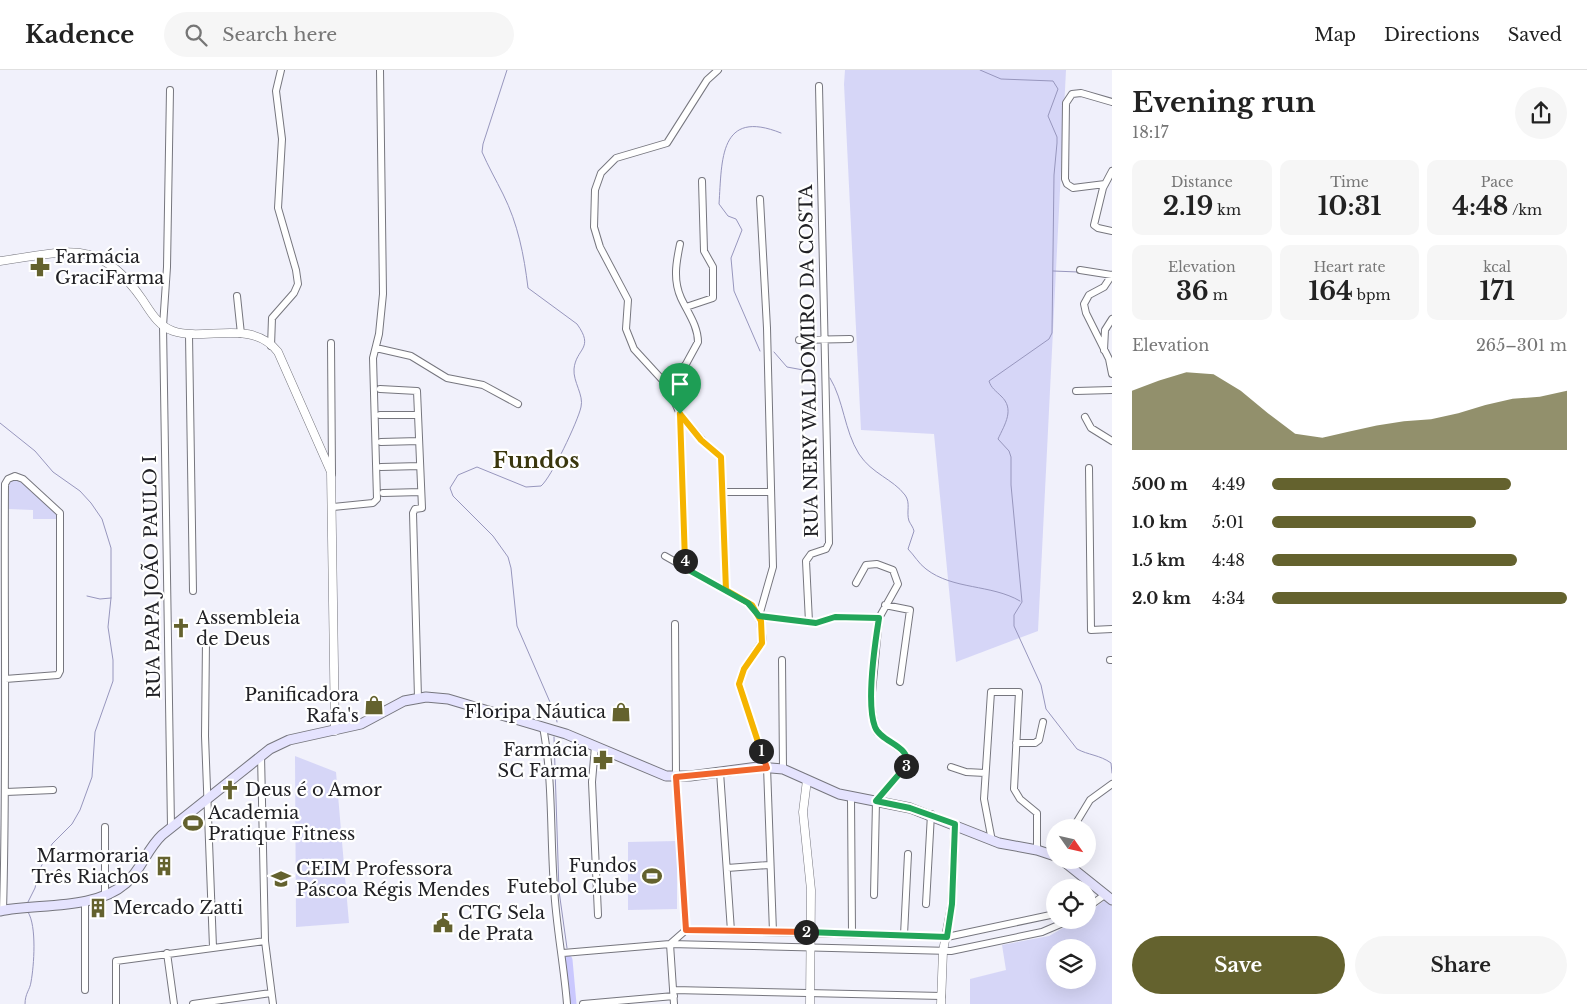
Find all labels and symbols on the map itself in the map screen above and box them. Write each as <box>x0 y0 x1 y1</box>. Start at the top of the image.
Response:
street label: RUA NERY WALDOMIRO DA COSTA <box>795 183 823 538</box>
place label: Farmácia GraciFarma <box>55 246 164 289</box>
pharmacy icon: Farmácia GraciFarma <box>29 256 51 278</box>
pin <box>659 363 701 414</box>
district label: Fundos <box>493 447 579 474</box>
street label: RUA PAPA JOÃO PAULO I <box>137 455 165 699</box>
pin: 4 <box>672 548 698 574</box>
place label: Assembleia de Deus <box>195 607 300 650</box>
church icon: Assembleia de Deus <box>170 617 192 639</box>
place label: Panificadora Rafa's <box>245 684 359 727</box>
shop icon: Panificadora Rafa's <box>363 694 385 716</box>
place label: Floripa Náutica <box>464 701 606 723</box>
shop icon: Floripa Náutica <box>610 701 632 723</box>
pin: 1 <box>748 738 774 764</box>
place label: Farmácia SC Farma <box>498 739 588 782</box>
pharmacy icon: Farmácia SC Farma <box>592 749 614 771</box>
pin: 3 <box>894 754 918 778</box>
church icon: Deus é o Amor <box>219 779 241 801</box>
place label: Deus é o Amor <box>245 779 382 801</box>
place label: Academia Pratique Fitness <box>207 802 355 845</box>
sports icon: Academia Pratique Fitness <box>182 812 204 834</box>
north arrow <box>1046 819 1096 869</box>
place label: Marmoraria Três Riachos <box>32 845 149 888</box>
building icon: Marmoraria Três Riachos <box>153 855 175 877</box>
place label: Fundos Futebol Clube <box>507 855 637 898</box>
place label: CEIM Professora Páscoa Régis Mendes <box>296 858 490 901</box>
sports icon: Fundos Futebol Clube <box>641 865 663 887</box>
school or university icon: CEIM Professora Páscoa Régis Mendes <box>270 868 292 890</box>
building icon: Mercado Zatti <box>87 897 109 919</box>
place label: Mercado Zatti <box>113 897 243 919</box>
place label: CTG Sela de Prata <box>458 902 545 945</box>
public building icon: CTG Sela de Prata <box>432 912 454 934</box>
pin: 2 <box>794 920 818 944</box>

